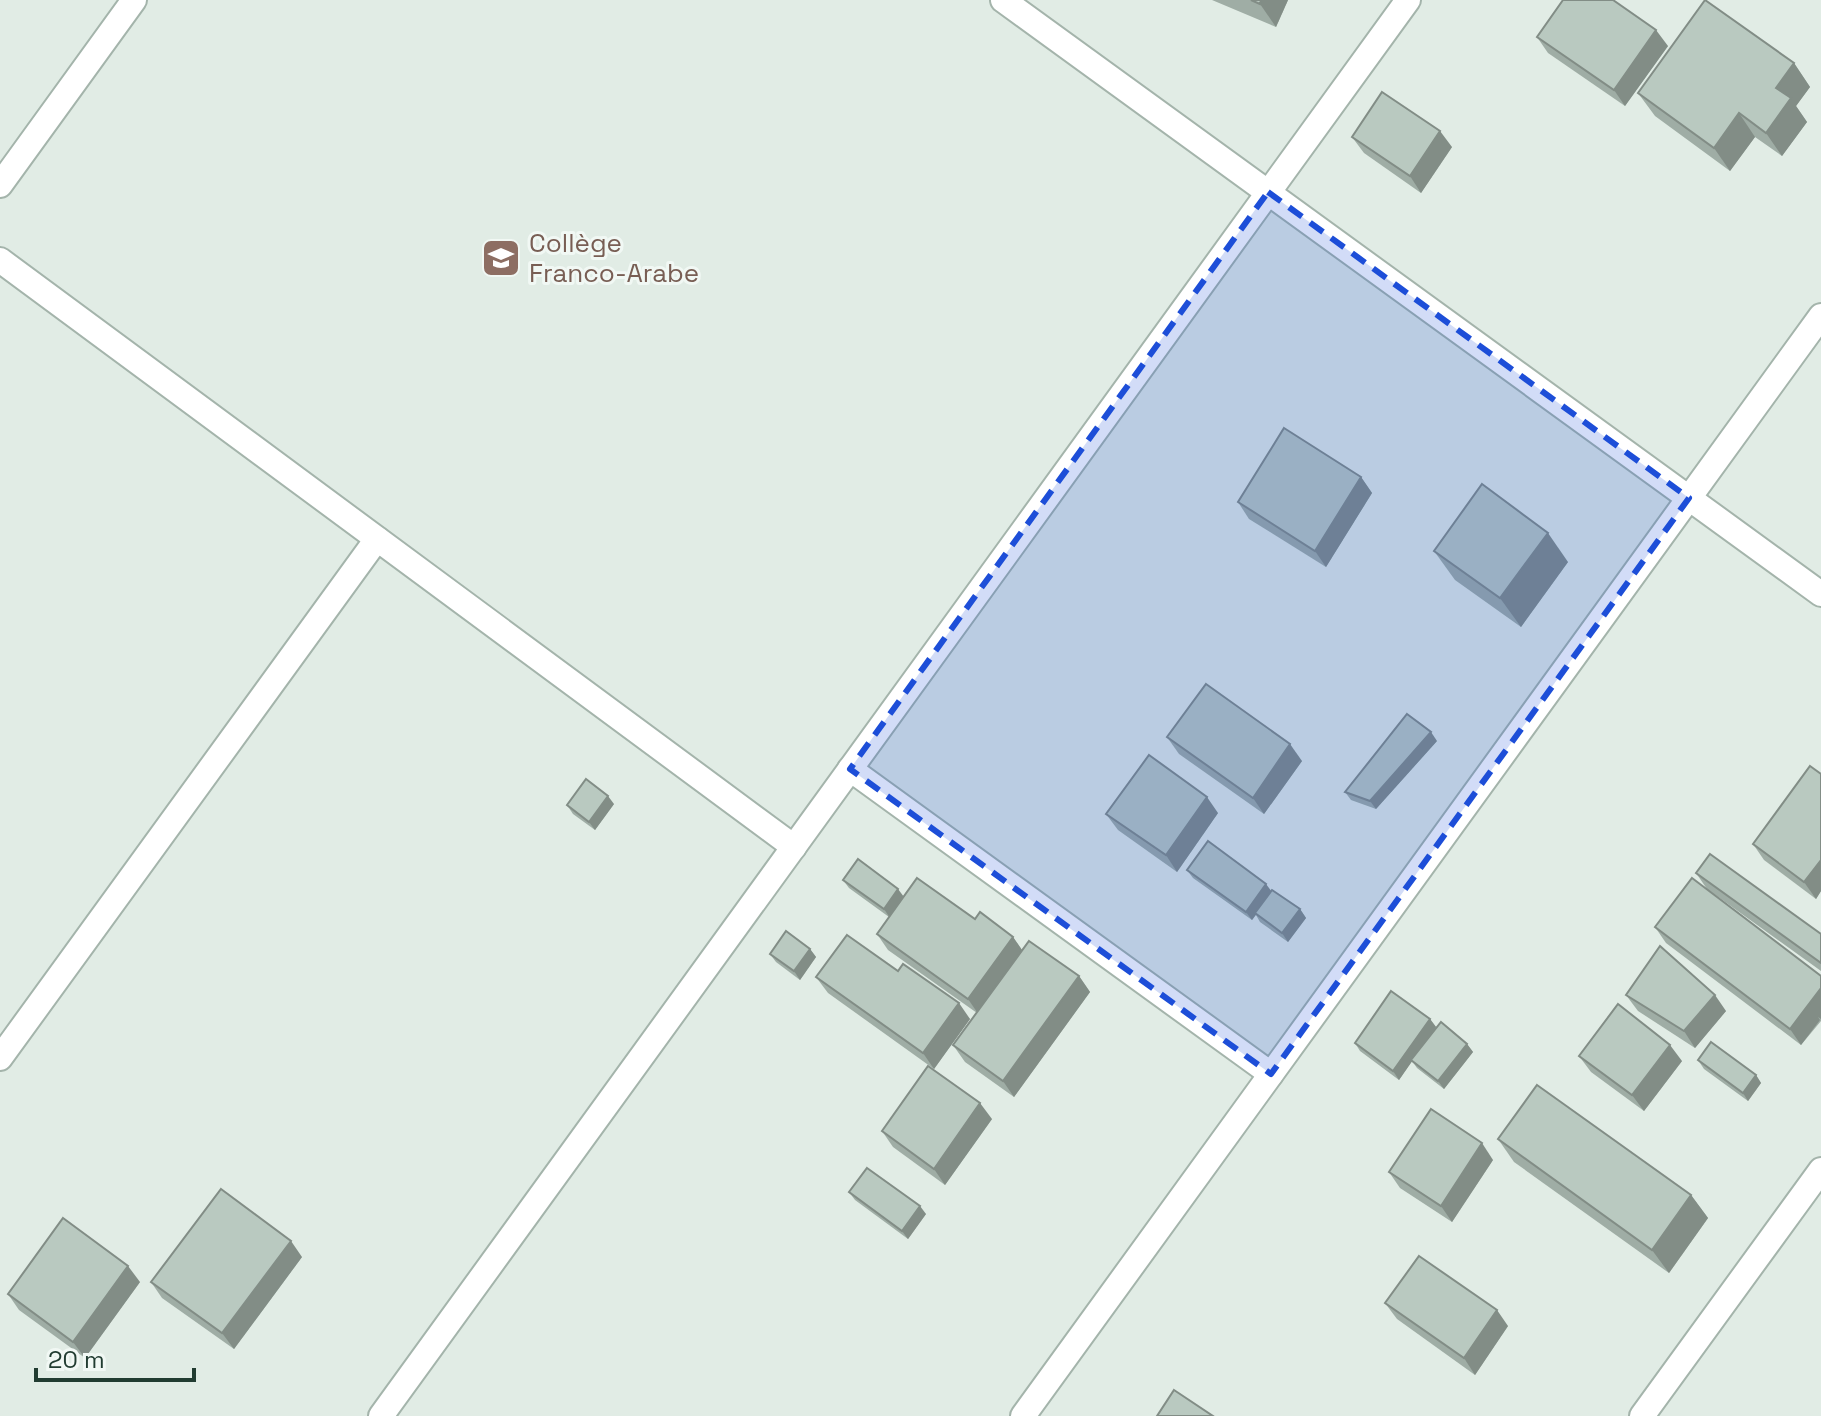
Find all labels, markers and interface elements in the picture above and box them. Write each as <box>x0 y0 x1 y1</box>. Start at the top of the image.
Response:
place label: Collège Franco-Arabe <box>529 226 699 290</box>
school or university icon: Collège Franco-Arabe <box>480 237 522 279</box>
scale bar <box>36 1332 194 1382</box>
text: 20 m <box>48 1344 105 1375</box>

